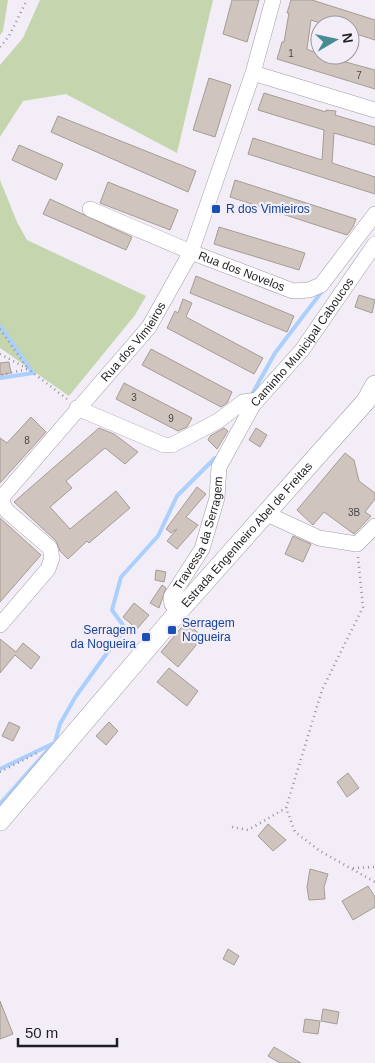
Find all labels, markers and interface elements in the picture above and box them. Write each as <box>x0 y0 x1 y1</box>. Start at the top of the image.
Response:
north arrow <box>310 15 360 65</box>
text: N <box>339 32 357 44</box>
house number: 1 <box>288 48 294 59</box>
house number: 7 <box>356 70 362 81</box>
place label: R dos Vimieiros <box>226 202 310 216</box>
marker: R dos Vimieiros <box>210 203 222 215</box>
street label: Rua dos Novelos <box>196 248 287 294</box>
street label: Caminho Municipal Caboucos <box>248 275 357 410</box>
street label: Rua dos Vimieiros <box>98 300 169 384</box>
house number: 3 <box>131 392 137 403</box>
house number: 9 <box>168 413 174 424</box>
house number: 8 <box>24 435 30 446</box>
street label: Estrada Engenheiro Abel de Freitas <box>179 459 315 610</box>
street label: Travessa da Serragem <box>171 476 225 592</box>
house number: 3B <box>348 507 360 518</box>
place label: Serragem Nogueira <box>182 616 235 644</box>
place label: Serragem da Nogueira <box>71 623 136 651</box>
marker: Serragem Nogueira <box>166 624 178 636</box>
marker: Serragem da Nogueira <box>140 631 152 643</box>
scale bar <box>18 1016 116 1048</box>
text: 50 m <box>25 1024 58 1041</box>

